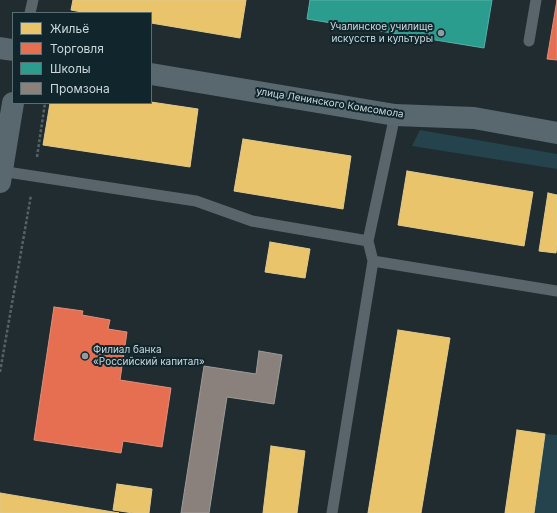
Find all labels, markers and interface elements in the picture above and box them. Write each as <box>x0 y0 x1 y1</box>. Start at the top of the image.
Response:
legend <box>12 12 152 104</box>
text: Жильё <box>50 21 89 36</box>
place label: Учалинское училище искусств и культуры <box>330 21 433 44</box>
marker: Учалинское училище искусств и культуры <box>436 28 446 38</box>
text: Торговля <box>50 41 104 56</box>
text: Школы <box>50 61 91 76</box>
text: Промзона <box>50 81 110 96</box>
street label: улица Ленинского Комсомола <box>255 85 405 121</box>
place label: Филиал банка «Российский капитал» <box>93 344 205 368</box>
marker: Филиал банка «Российский капитал» <box>80 351 90 361</box>

